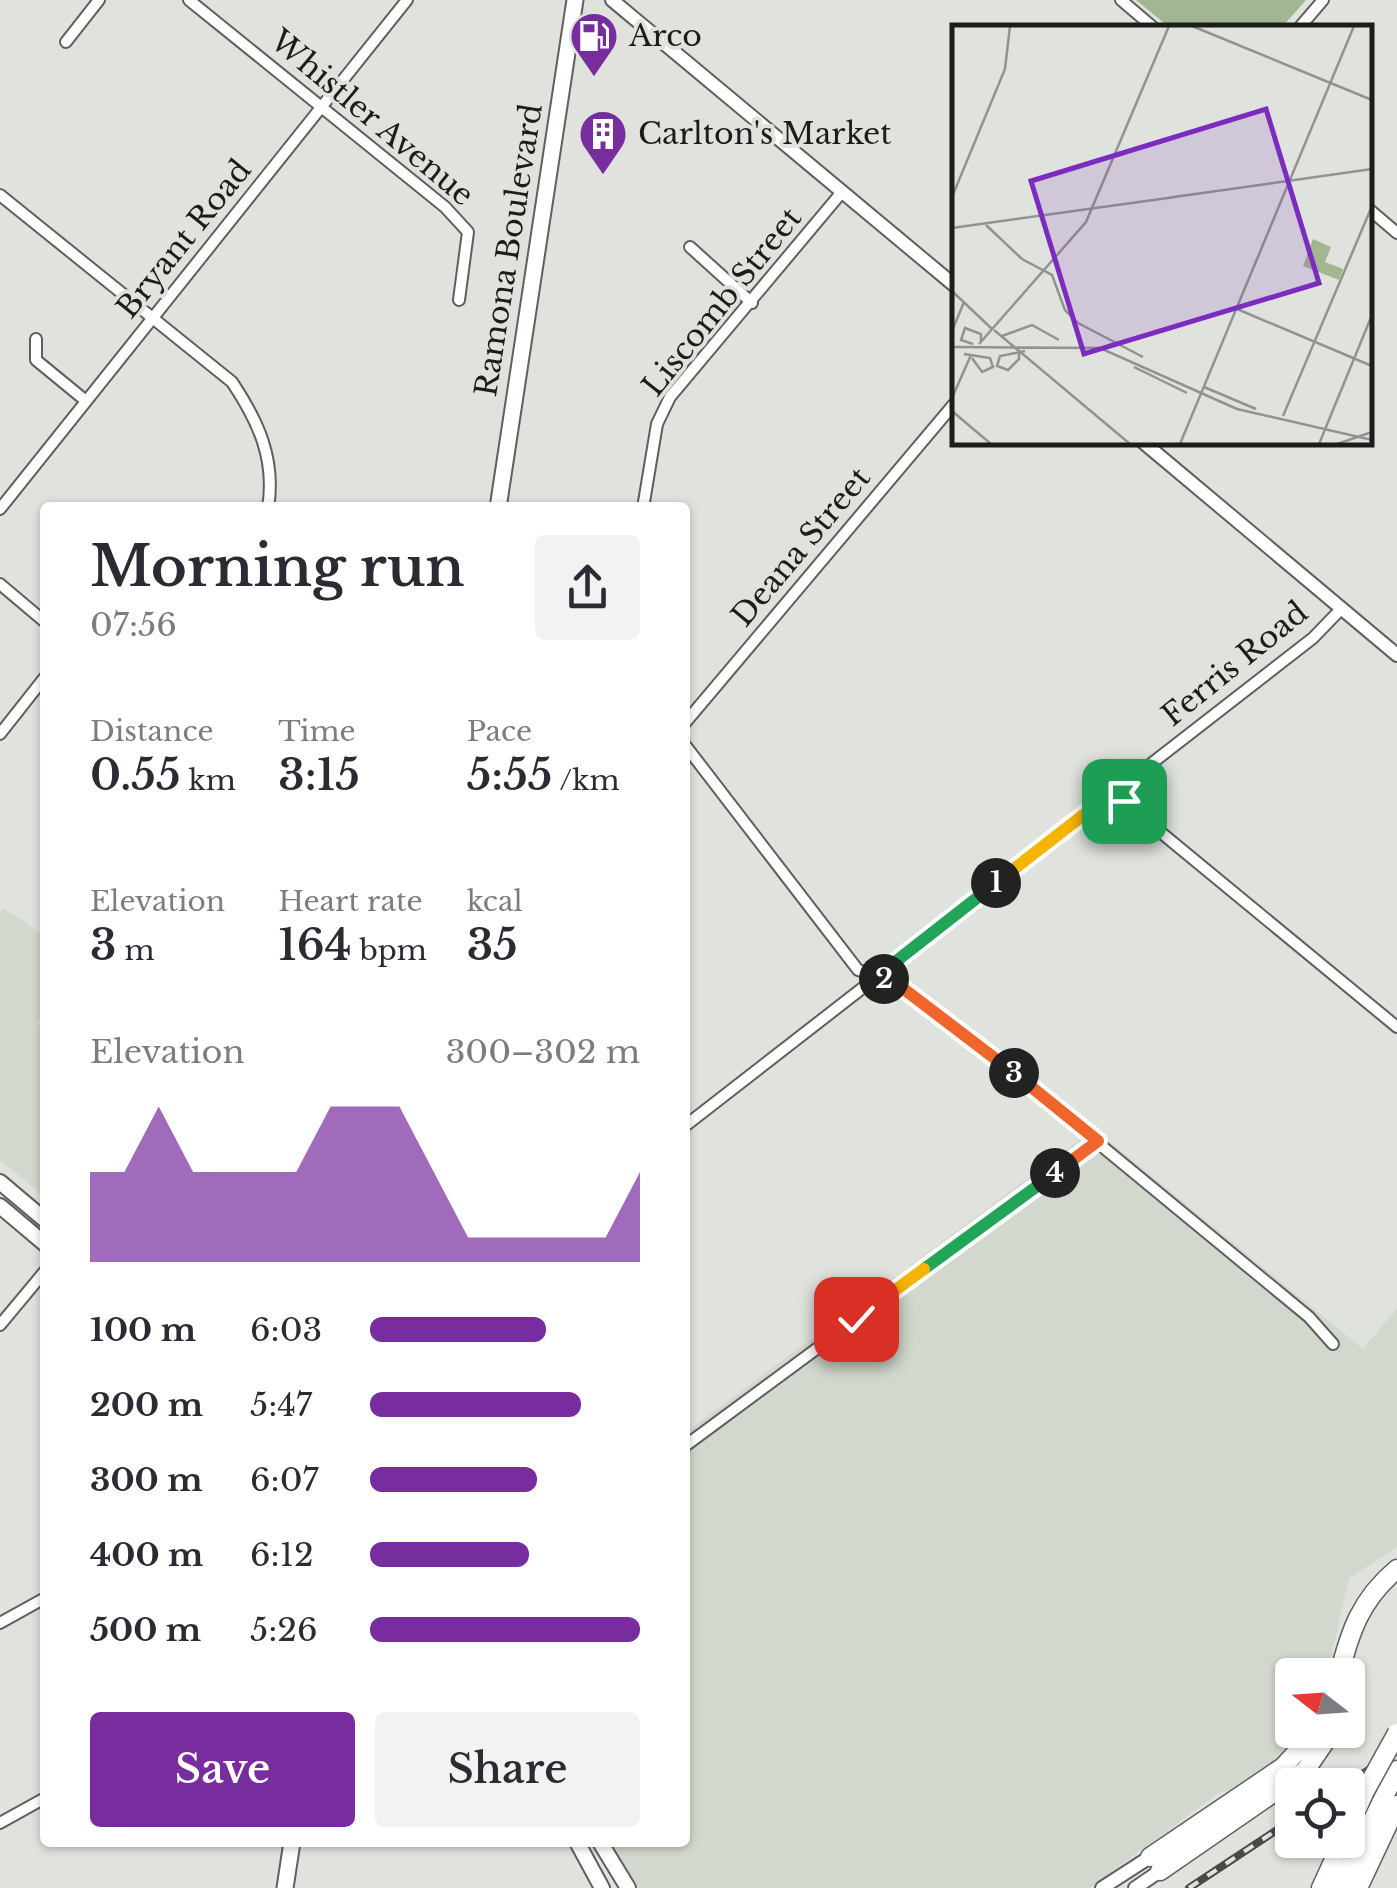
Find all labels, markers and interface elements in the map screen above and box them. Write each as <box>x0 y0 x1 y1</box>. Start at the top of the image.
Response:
fuel station icon: Arco <box>568 10 620 78</box>
place label: Arco <box>628 17 702 54</box>
street label: Whistler Avenue <box>262 21 481 213</box>
inset map <box>952 25 1372 445</box>
street label: Ramona Boulevard <box>467 101 550 399</box>
building icon: Carlton's Market <box>577 108 629 176</box>
place label: Carlton's Market <box>638 115 892 152</box>
street label: Bryant Road <box>108 152 259 325</box>
street label: Liscomb Street <box>634 199 809 403</box>
street label: Deana Street <box>723 459 878 634</box>
text: Morning run <box>90 533 465 601</box>
button: share <box>535 535 640 640</box>
street label: Ferris Road <box>1154 594 1315 734</box>
text: 07:56 <box>90 605 177 645</box>
text: Distance <box>90 714 213 749</box>
text: Time <box>278 714 356 749</box>
text: Pace <box>467 714 532 749</box>
text: 0.55 <box>90 749 181 801</box>
text: 3:15 <box>278 749 360 801</box>
text: 5:55 <box>467 749 552 801</box>
pin <box>1082 759 1167 844</box>
text: km <box>181 763 236 798</box>
text: /km <box>552 763 620 798</box>
icon: arrive <box>1097 774 1152 829</box>
pin: 1 <box>971 858 1021 908</box>
text: 1 <box>990 865 1002 900</box>
text: Elevation <box>90 884 225 919</box>
text: Heart rate <box>278 884 423 919</box>
text: kcal <box>467 884 523 919</box>
text: 3 <box>90 919 116 971</box>
text: 164 <box>278 919 352 971</box>
text: 35 <box>467 919 518 971</box>
text: m <box>116 933 155 968</box>
text: bpm <box>352 933 427 968</box>
pin: 2 <box>859 954 909 1004</box>
text: 2 <box>875 961 893 996</box>
text: Elevation <box>90 1032 244 1072</box>
text: 300–302 m <box>446 1032 640 1072</box>
pin: 3 <box>989 1048 1039 1098</box>
text: 3 <box>1005 1055 1023 1090</box>
pin: 4 <box>1030 1148 1080 1198</box>
text: 4 <box>1046 1155 1064 1190</box>
pin <box>814 1277 899 1362</box>
icon: check <box>829 1292 884 1347</box>
text: 100 m <box>90 1310 196 1350</box>
text: 6:03 <box>250 1310 322 1350</box>
text: 200 m <box>90 1385 203 1425</box>
text: 5:47 <box>250 1385 312 1425</box>
text: 300 m <box>90 1460 203 1500</box>
text: 6:07 <box>250 1460 319 1500</box>
text: 400 m <box>90 1535 203 1575</box>
text: 6:12 <box>250 1535 314 1575</box>
text: 500 m <box>90 1610 201 1650</box>
text: 5:26 <box>250 1610 318 1650</box>
north arrow <box>1275 1658 1365 1748</box>
map controls <box>1275 1658 1365 1858</box>
button: Save <box>90 1712 355 1827</box>
button: Share <box>375 1712 640 1827</box>
button: locate <box>1275 1768 1365 1858</box>

